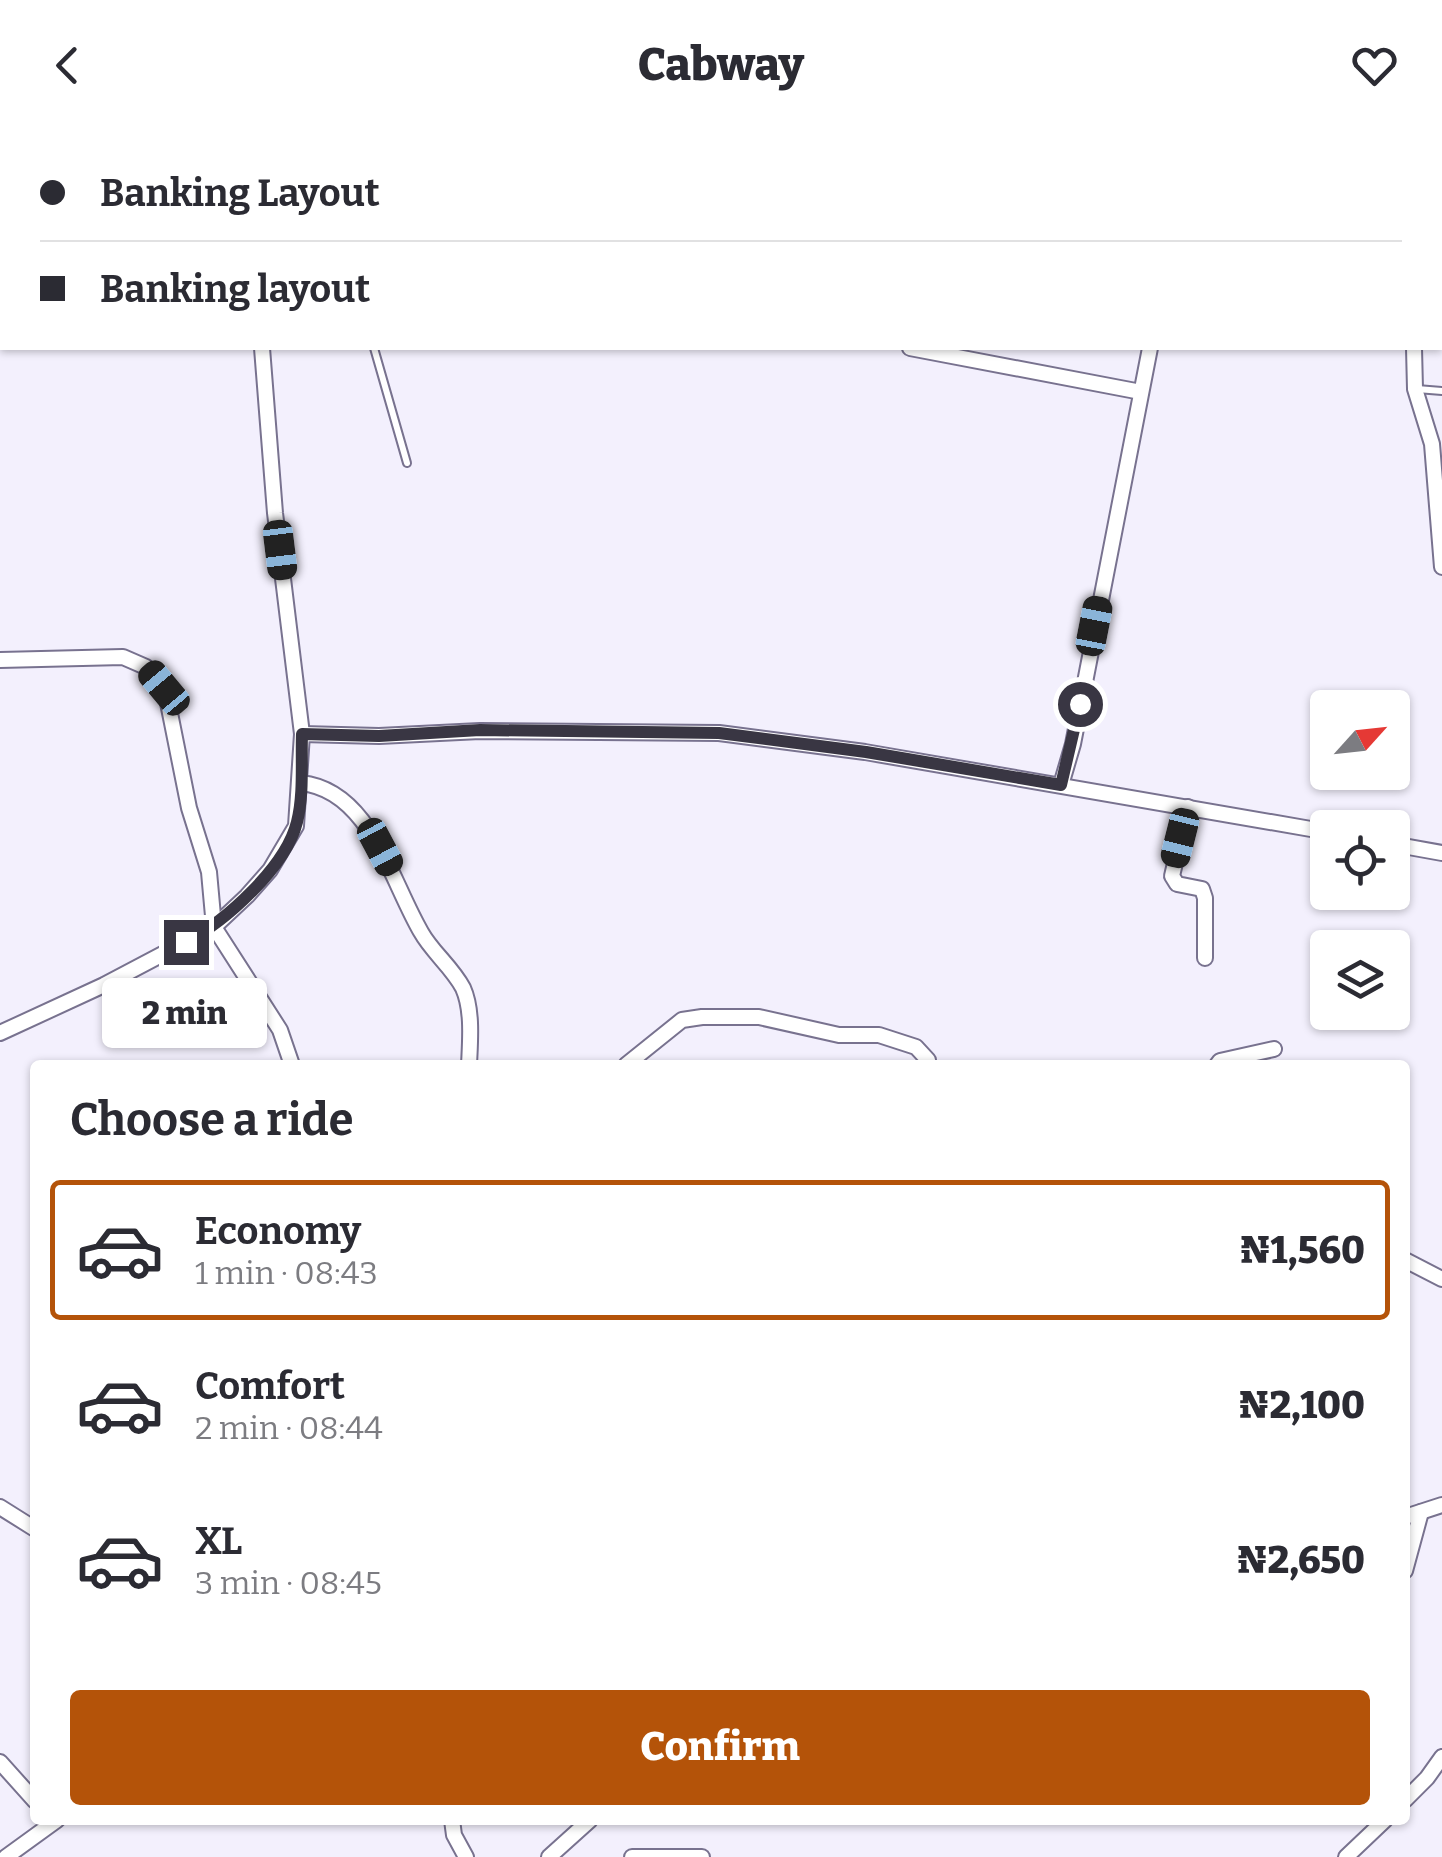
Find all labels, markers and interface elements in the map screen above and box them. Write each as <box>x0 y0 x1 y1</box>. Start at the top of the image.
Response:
icon: back <box>40 38 95 93</box>
text: Cabway <box>638 38 804 92</box>
icon: heart <box>1347 38 1402 93</box>
text: Banking Layout <box>100 170 380 216</box>
text: Banking layout <box>100 266 370 312</box>
car <box>261 518 299 582</box>
car <box>1074 594 1114 658</box>
car <box>133 655 195 721</box>
route start <box>1058 682 1103 727</box>
north arrow <box>1310 690 1410 790</box>
map controls <box>1310 690 1410 1030</box>
car <box>1158 805 1202 871</box>
button: locate <box>1310 810 1410 910</box>
car <box>353 813 407 881</box>
route end <box>164 920 209 965</box>
button: layers <box>1310 930 1410 1030</box>
callout: 2 min <box>104 977 268 1047</box>
text: 2 min <box>142 994 227 1032</box>
text: Choose a ride <box>70 1093 353 1147</box>
icon: car <box>75 1205 165 1295</box>
text: Economy <box>195 1208 361 1254</box>
text: ₦1,560 <box>1239 1227 1365 1273</box>
text: 1 min · 08:43 <box>195 1254 378 1292</box>
icon: car <box>75 1360 165 1450</box>
text: Comfort <box>195 1363 345 1409</box>
text: ₦2,100 <box>1238 1382 1365 1428</box>
text: 2 min · 08:44 <box>195 1409 383 1447</box>
icon: car <box>75 1515 165 1605</box>
text: XL <box>195 1518 242 1564</box>
text: ₦2,650 <box>1236 1537 1365 1583</box>
text: 3 min · 08:45 <box>195 1564 382 1602</box>
button: Confirm <box>70 1690 1370 1805</box>

